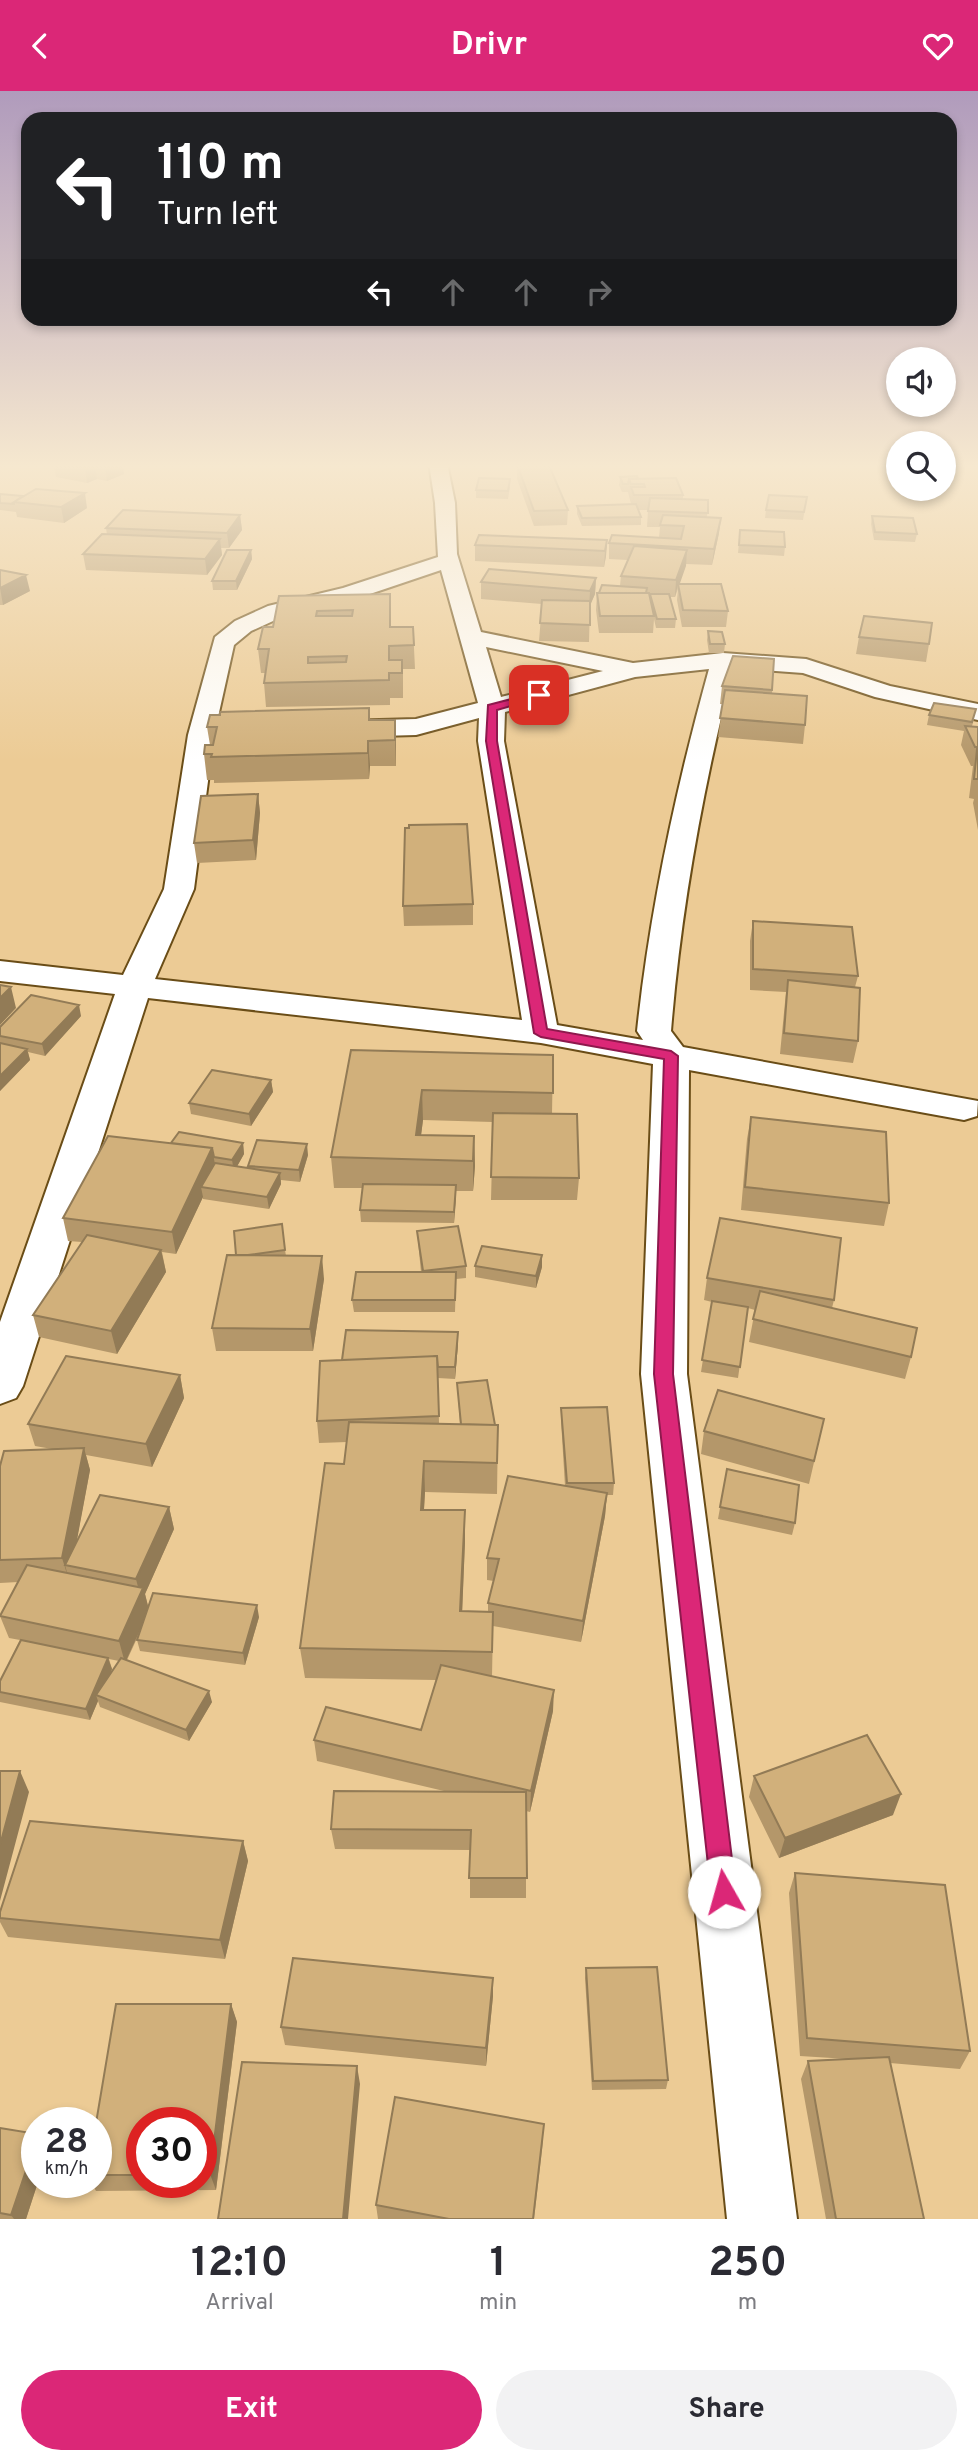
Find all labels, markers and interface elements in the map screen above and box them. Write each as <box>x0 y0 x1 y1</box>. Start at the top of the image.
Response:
text: Drivr <box>451 26 527 66</box>
icon: back <box>21 27 59 65</box>
icon: heart <box>919 27 957 65</box>
text: 110 m <box>157 135 284 197</box>
icon: left <box>42 140 133 231</box>
text: Turn left <box>157 196 278 236</box>
icon: left <box>361 273 399 311</box>
icon: ahead <box>434 273 472 311</box>
icon: ahead <box>507 273 545 311</box>
icon: right <box>580 273 618 311</box>
map controls <box>886 347 956 501</box>
button: sound <box>886 347 956 417</box>
button: search <box>886 431 956 501</box>
pin <box>509 665 569 725</box>
icon: arrive <box>520 676 558 714</box>
position arrow <box>687 1855 761 1929</box>
speed limit sign: 30 <box>126 2107 217 2198</box>
text: 28 <box>45 2121 88 2165</box>
text: km/h <box>45 2158 88 2181</box>
text: 12:10 <box>191 2238 288 2291</box>
text: 1 <box>490 2238 507 2291</box>
text: 250 <box>708 2238 787 2291</box>
text: Arrival <box>205 2289 274 2318</box>
text: min <box>479 2289 517 2318</box>
text: m <box>738 2289 757 2318</box>
button: Exit <box>21 2370 482 2450</box>
button: Share <box>496 2370 957 2450</box>

